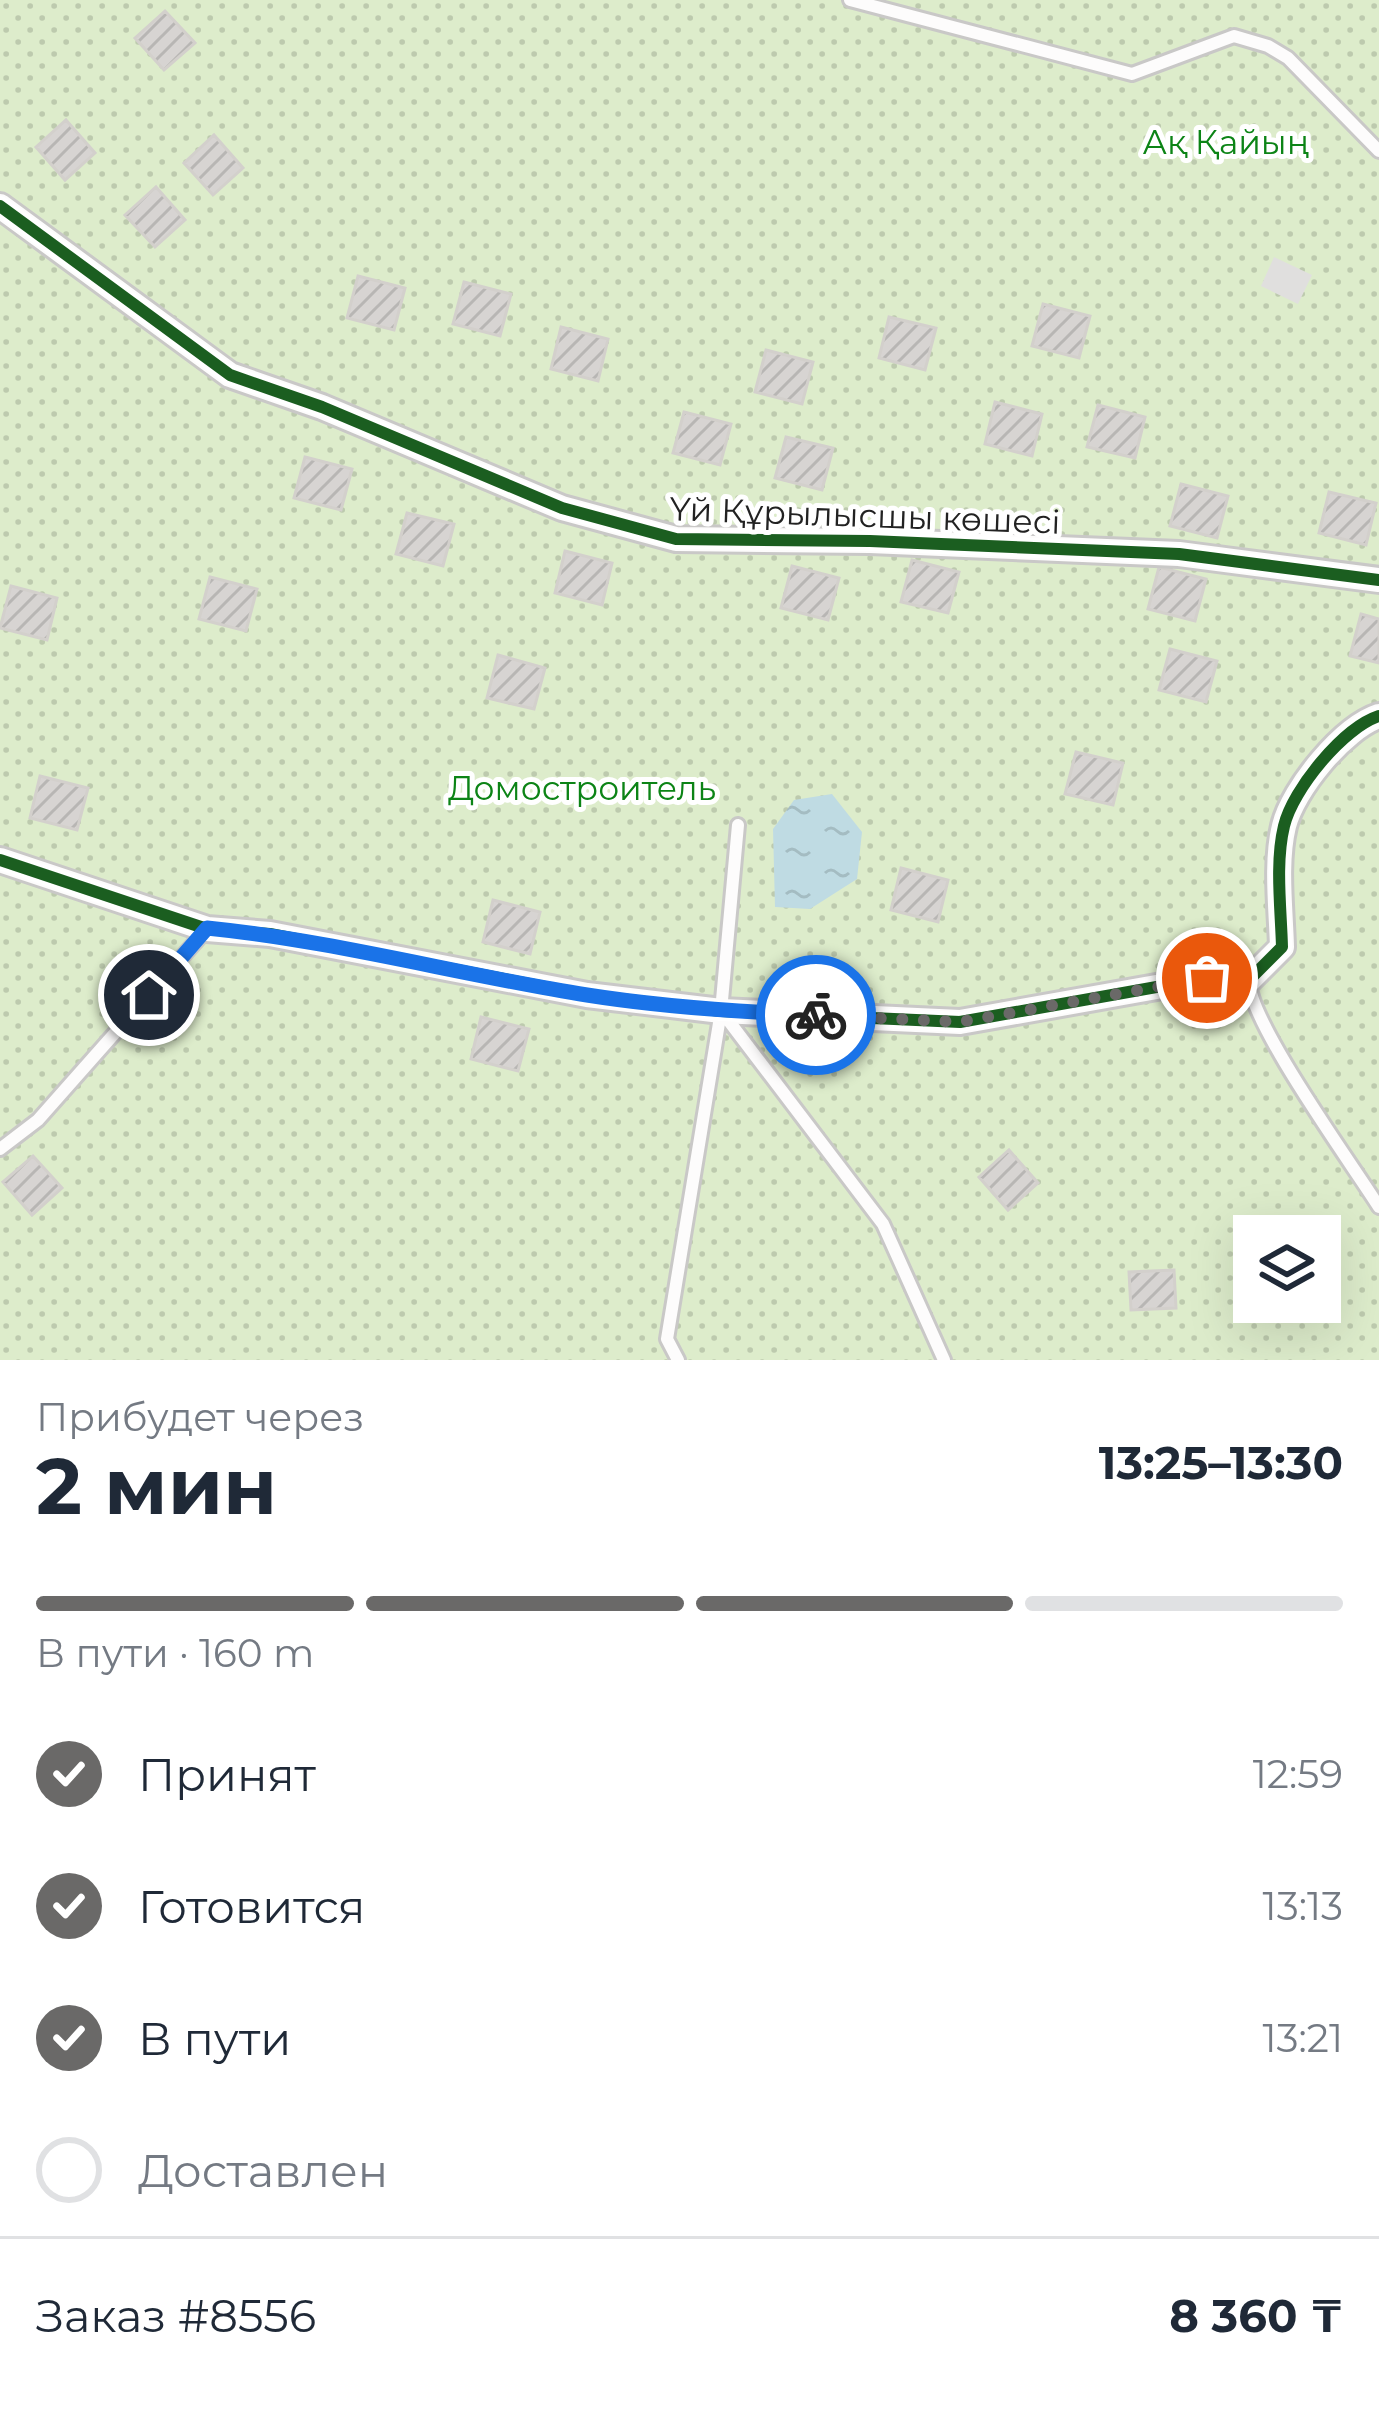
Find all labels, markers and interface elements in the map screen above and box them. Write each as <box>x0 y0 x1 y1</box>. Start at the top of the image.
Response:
park label: Ақ Қайың <box>1142 122 1310 162</box>
street label: Үй Құрылысшы көшесі <box>669 488 1061 542</box>
park label: Домостроитель <box>448 768 716 808</box>
pin <box>1156 927 1258 1029</box>
pin <box>98 944 200 1046</box>
icon: bag <box>1174 945 1240 1011</box>
courier <box>756 955 876 1075</box>
icon: home <box>116 962 182 1028</box>
icon: bike <box>783 982 849 1048</box>
map controls <box>1233 1215 1341 1323</box>
button: layers <box>1233 1215 1341 1323</box>
text: Прибудет через <box>36 1393 364 1441</box>
text: 13:25–13:30 <box>1099 1435 1343 1490</box>
text: 2 мин <box>36 1438 277 1534</box>
text: В пути · 160 m <box>36 1629 314 1677</box>
icon: check <box>36 1741 102 1807</box>
text: Принят <box>138 1747 316 1802</box>
text: 12:59 <box>1253 1750 1343 1798</box>
icon: check <box>36 1873 102 1939</box>
text: Готовится <box>138 1879 365 1934</box>
text: 13:13 <box>1263 1882 1343 1930</box>
icon: check <box>36 2005 102 2071</box>
text: В пути <box>138 2011 291 2066</box>
text: 13:21 <box>1262 2014 1343 2062</box>
text: Доставлен <box>138 2143 388 2198</box>
text: Заказ #8556 <box>36 2288 316 2343</box>
text: 8 360 ₸ <box>1169 2288 1343 2343</box>

